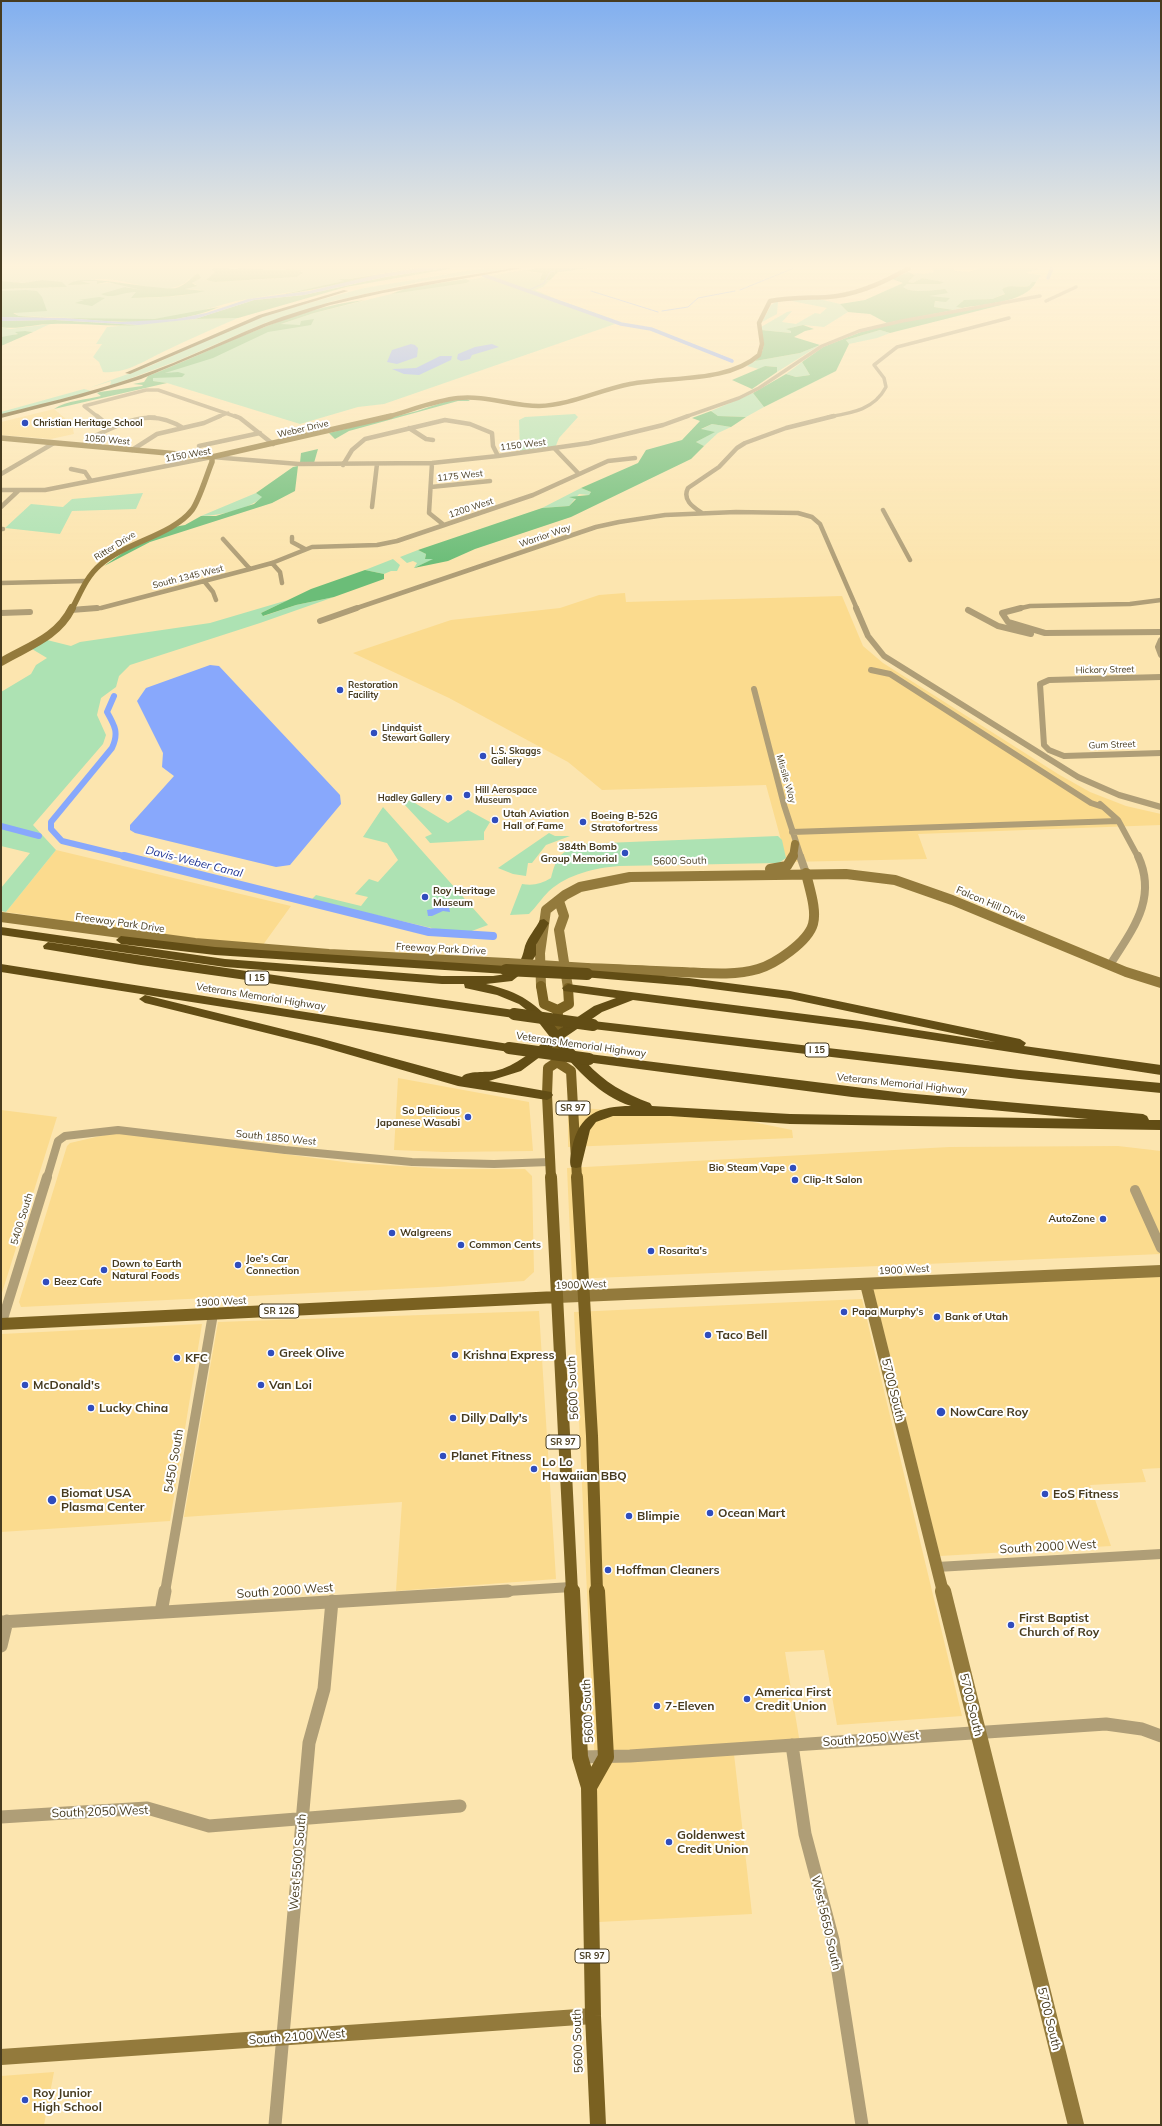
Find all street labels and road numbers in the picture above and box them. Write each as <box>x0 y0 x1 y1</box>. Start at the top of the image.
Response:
street label: Weber Drive <box>276 418 330 440</box>
street label: 1050 West <box>84 433 130 447</box>
street label: 1150 West <box>500 437 546 453</box>
street label: 1150 West <box>164 446 212 464</box>
street label: 1175 West <box>437 468 483 484</box>
street label: 1200 West <box>448 496 494 520</box>
street label: Warrior Way <box>518 522 572 550</box>
street label: Ritter Drive <box>92 529 138 563</box>
street label: South 1345 West <box>151 563 225 591</box>
street label: Hickory Street <box>1076 664 1134 676</box>
street label: Gum Street <box>1088 739 1136 751</box>
street label: Missile Way <box>774 754 798 804</box>
street label: 5600 South <box>653 855 707 867</box>
street label: Falcon Hill Drive <box>954 884 1028 924</box>
street label: Freeway Park Drive <box>75 911 165 935</box>
street label: Freeway Park Drive <box>396 941 486 957</box>
road number: I 15 <box>245 971 269 985</box>
street label: Veterans Memorial Highway <box>195 981 327 1013</box>
street label: Veterans Memorial Highway <box>515 1030 647 1060</box>
road number: I 15 <box>805 1043 829 1057</box>
street label: Veterans Memorial Highway <box>836 1071 968 1097</box>
road number: SR 97 <box>556 1101 590 1115</box>
street label: South 1850 West <box>235 1128 317 1148</box>
street label: 5400 South <box>8 1192 36 1246</box>
street label: 1900 West <box>878 1263 930 1277</box>
street label: 1900 West <box>555 1278 607 1292</box>
street label: 1900 West <box>195 1295 247 1309</box>
road number: SR 126 <box>259 1304 299 1318</box>
street label: 5600 South <box>564 1355 582 1421</box>
street label: 5700 South <box>878 1357 908 1423</box>
street label: 5450 South <box>161 1428 187 1494</box>
road number: SR 97 <box>546 1435 580 1449</box>
street label: South 2000 West <box>999 1537 1097 1557</box>
street label: South 2000 West <box>236 1580 334 1602</box>
street label: 5700 South <box>956 1672 986 1738</box>
street label: 5600 South <box>579 1678 597 1744</box>
street label: South 2050 West <box>822 1728 920 1750</box>
street label: South 2050 West <box>51 1803 149 1821</box>
street label: West 5500 South <box>287 1813 309 1911</box>
street label: West 5650 South <box>808 1874 844 1972</box>
road number: SR 97 <box>575 1949 609 1963</box>
street label: 5700 South <box>1034 1986 1064 2052</box>
street label: 5600 South <box>570 2009 586 2073</box>
street label: South 2100 West <box>248 2026 346 2048</box>

